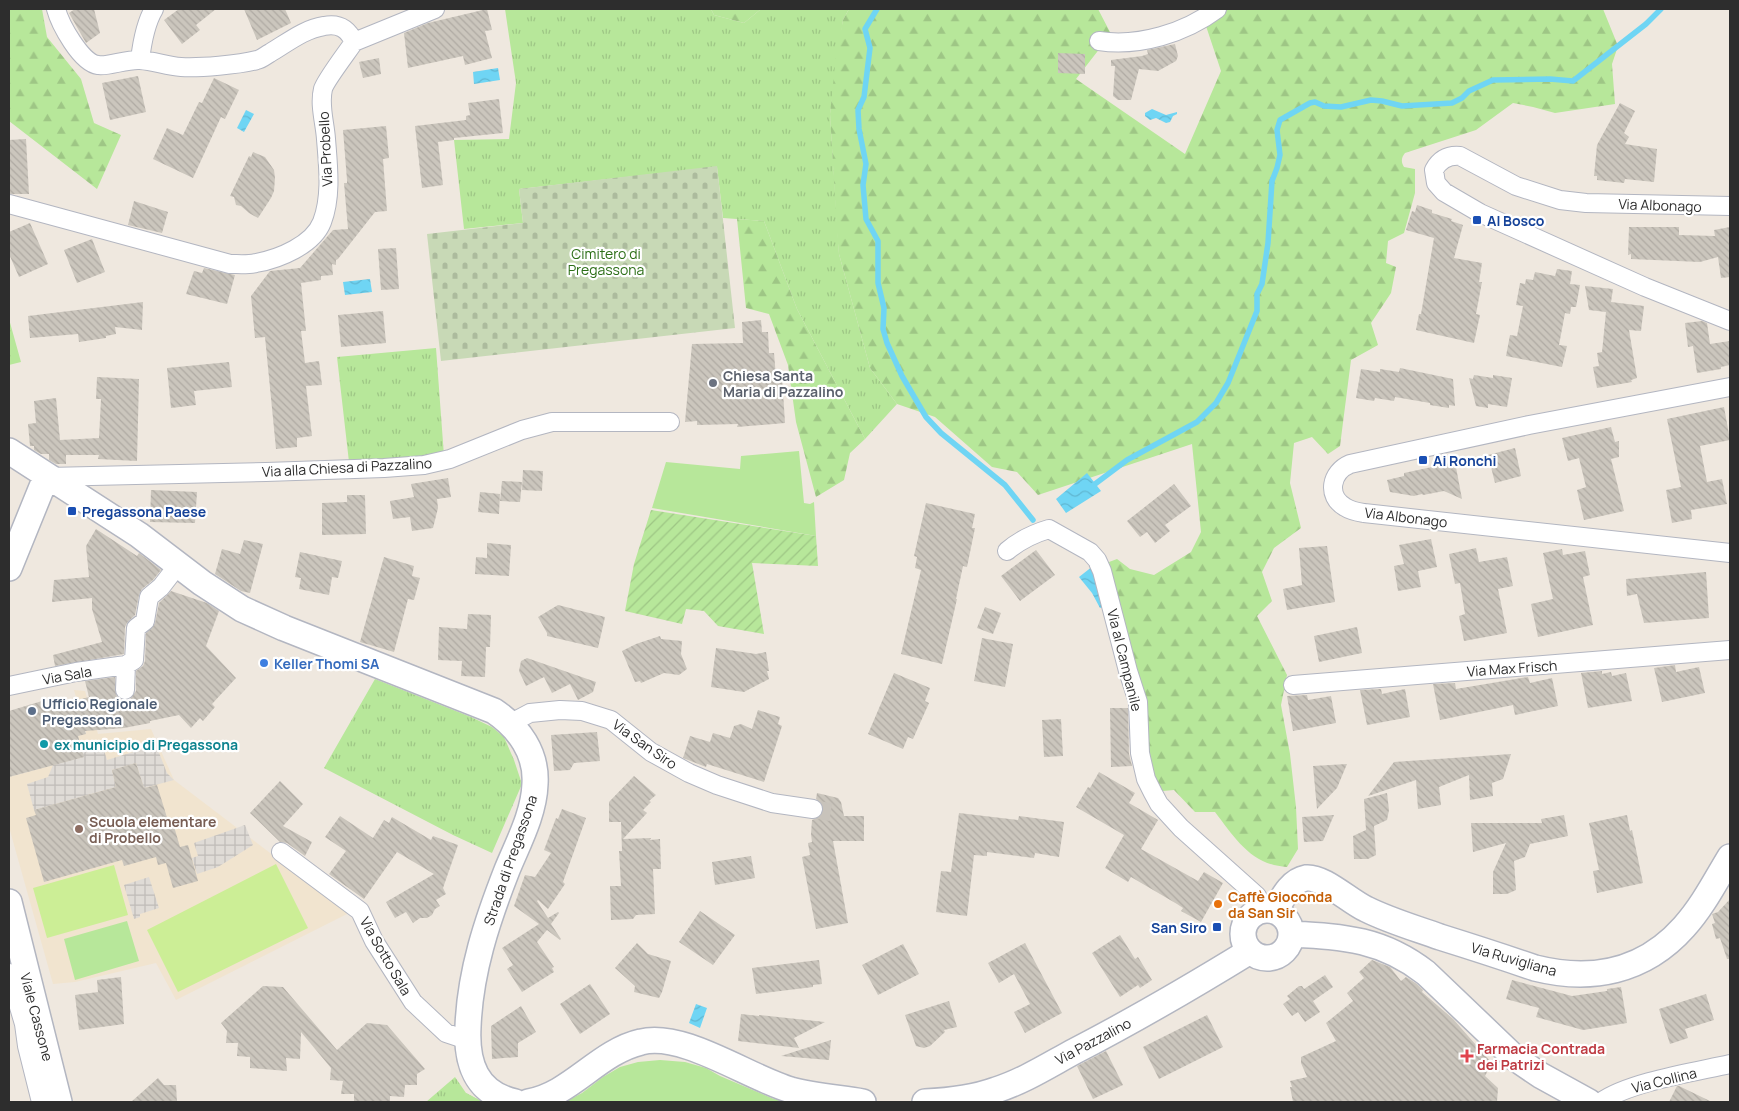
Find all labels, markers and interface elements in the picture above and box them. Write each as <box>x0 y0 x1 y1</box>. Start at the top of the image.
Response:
street label: Via Probello <box>314 111 336 187</box>
street label: Via Albonago <box>1618 194 1702 216</box>
place label: Al Bosco <box>1487 211 1545 230</box>
marker: Al Bosco <box>1471 214 1483 226</box>
park label: Cimitero di Pregassona <box>568 244 644 279</box>
place label: Chiesa Santa Maria di Pazzalino <box>723 366 844 401</box>
marker: Chiesa Santa Maria di Pazzalino <box>707 377 719 389</box>
place label: Ai Ronchi <box>1433 451 1496 470</box>
street label: Via alla Chiesa di Pazzalino <box>262 453 432 481</box>
marker: Ai Ronchi <box>1417 454 1429 466</box>
place label: Pregassona Paese <box>82 502 206 521</box>
street label: Via Albonago <box>1363 502 1449 532</box>
marker: Pregassona Paese <box>66 505 78 517</box>
street label: Via al Campanile <box>1103 607 1147 713</box>
place label: Keller Thomi SA <box>274 654 380 673</box>
street label: Via Max Frisch <box>1466 655 1558 681</box>
marker: Keller Thomi SA <box>258 657 270 669</box>
street label: Via Sala <box>41 661 93 689</box>
place label: Ufficio Regionale Pregassona <box>42 694 158 729</box>
marker: Ufficio Regionale Pregassona <box>26 705 38 717</box>
street label: Via San Siro <box>609 715 681 773</box>
place label: ex municipio di Pregassona <box>54 735 238 754</box>
marker: ex municipio di Pregassona <box>38 738 50 750</box>
street label: Strada di Pregassona <box>479 792 541 928</box>
place label: Scuola elementare di Probello <box>89 812 216 847</box>
marker: Scuola elementare di Probello <box>73 823 85 835</box>
place label: Caffè Gioconda da San Sir <box>1228 887 1332 922</box>
marker: Caffè Gioconda da San Sir <box>1212 898 1224 910</box>
street label: Via Sotto Sala <box>356 913 416 999</box>
place label: San Siro <box>1151 918 1207 937</box>
marker: San Siro <box>1211 921 1223 933</box>
street label: Via Ruvigliana <box>1469 938 1559 980</box>
street label: Viale Cassone <box>16 971 58 1063</box>
street label: Via Pazzalino <box>1052 1013 1134 1069</box>
place label: Farmacia Contrada dei Patrizi <box>1477 1039 1605 1074</box>
marker: Farmacia Contrada dei Patrizi <box>1461 1050 1473 1062</box>
street label: Via Collina <box>1630 1063 1698 1097</box>

